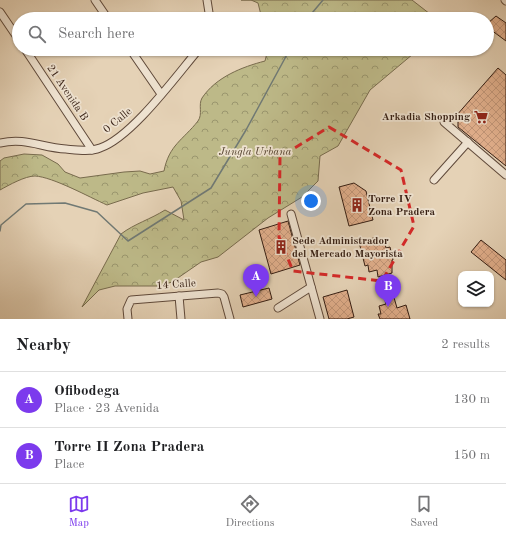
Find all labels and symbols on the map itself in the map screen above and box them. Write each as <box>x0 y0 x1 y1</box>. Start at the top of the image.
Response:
street label: 21 Avenida B <box>44 63 90 123</box>
street label: 0 Calle <box>102 106 134 136</box>
supermarket icon: Arkadia Shopping <box>473 109 489 125</box>
place label: Arkadia Shopping <box>381 112 470 123</box>
park label: Jungla Urbana <box>219 147 291 158</box>
your location <box>301 191 321 211</box>
place label: Torre IV Zona Pradera <box>368 194 435 218</box>
building icon: Torre IV Zona Pradera <box>349 197 365 213</box>
place label: Sede Administrador del Mercado Mayorista <box>292 236 403 260</box>
building icon: Sede Administrador del Mercado Mayorista <box>273 239 289 255</box>
pin: A <box>243 264 269 297</box>
pin: B <box>375 274 401 307</box>
street label: 14 Calle <box>156 278 196 292</box>

